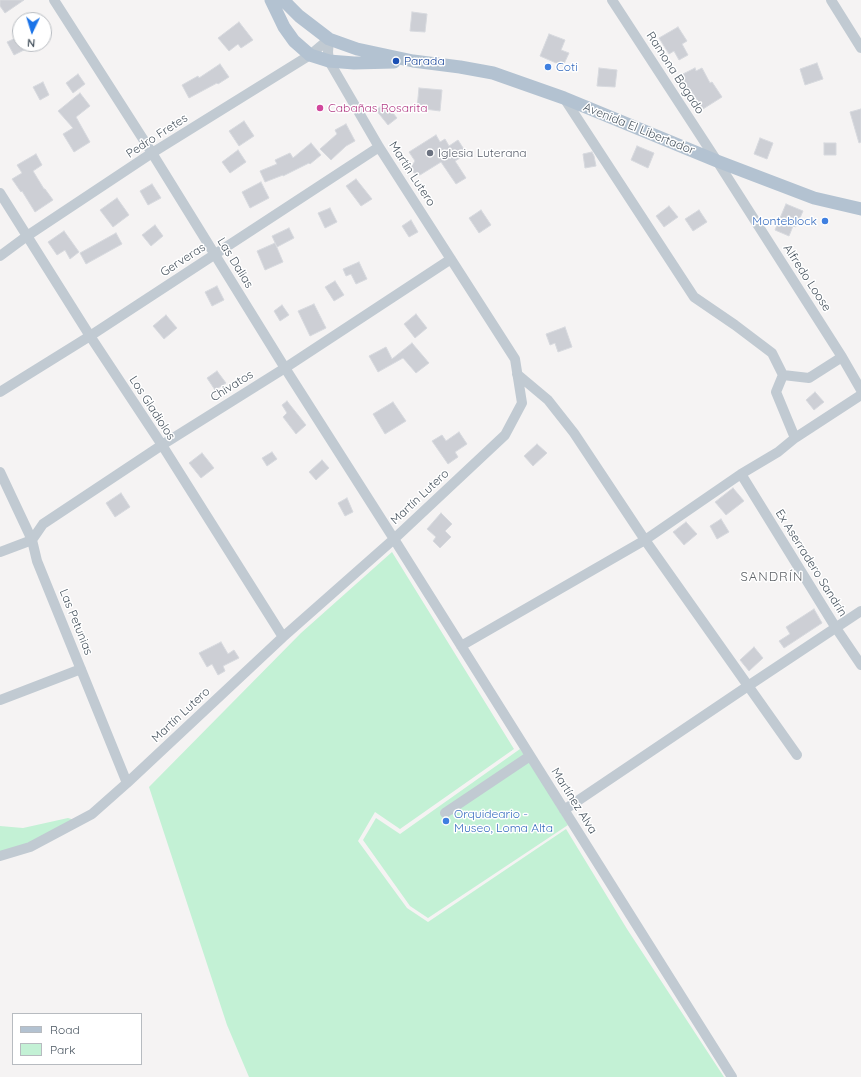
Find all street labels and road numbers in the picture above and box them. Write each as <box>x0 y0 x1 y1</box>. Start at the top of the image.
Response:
street label: Ramona Bogado <box>643 29 707 117</box>
street label: Avenida El Libertador <box>581 100 697 158</box>
street label: Pedro Fretes <box>124 111 190 161</box>
street label: Martín Lutero <box>386 139 438 209</box>
street label: Las Dalias <box>214 235 256 291</box>
street label: Gerveras <box>158 240 208 280</box>
street label: Alfredo Loose <box>780 242 834 314</box>
street label: Chivatos <box>208 367 256 405</box>
street label: Los Gladiolos <box>126 373 178 443</box>
street label: Martín Lutero <box>388 466 452 528</box>
street label: Ex Aserradero Sandrín <box>772 507 850 619</box>
street label: Las Petunias <box>56 587 96 657</box>
street label: Martín Lutero <box>149 684 213 746</box>
street label: Martínez Alva <box>548 765 600 837</box>

